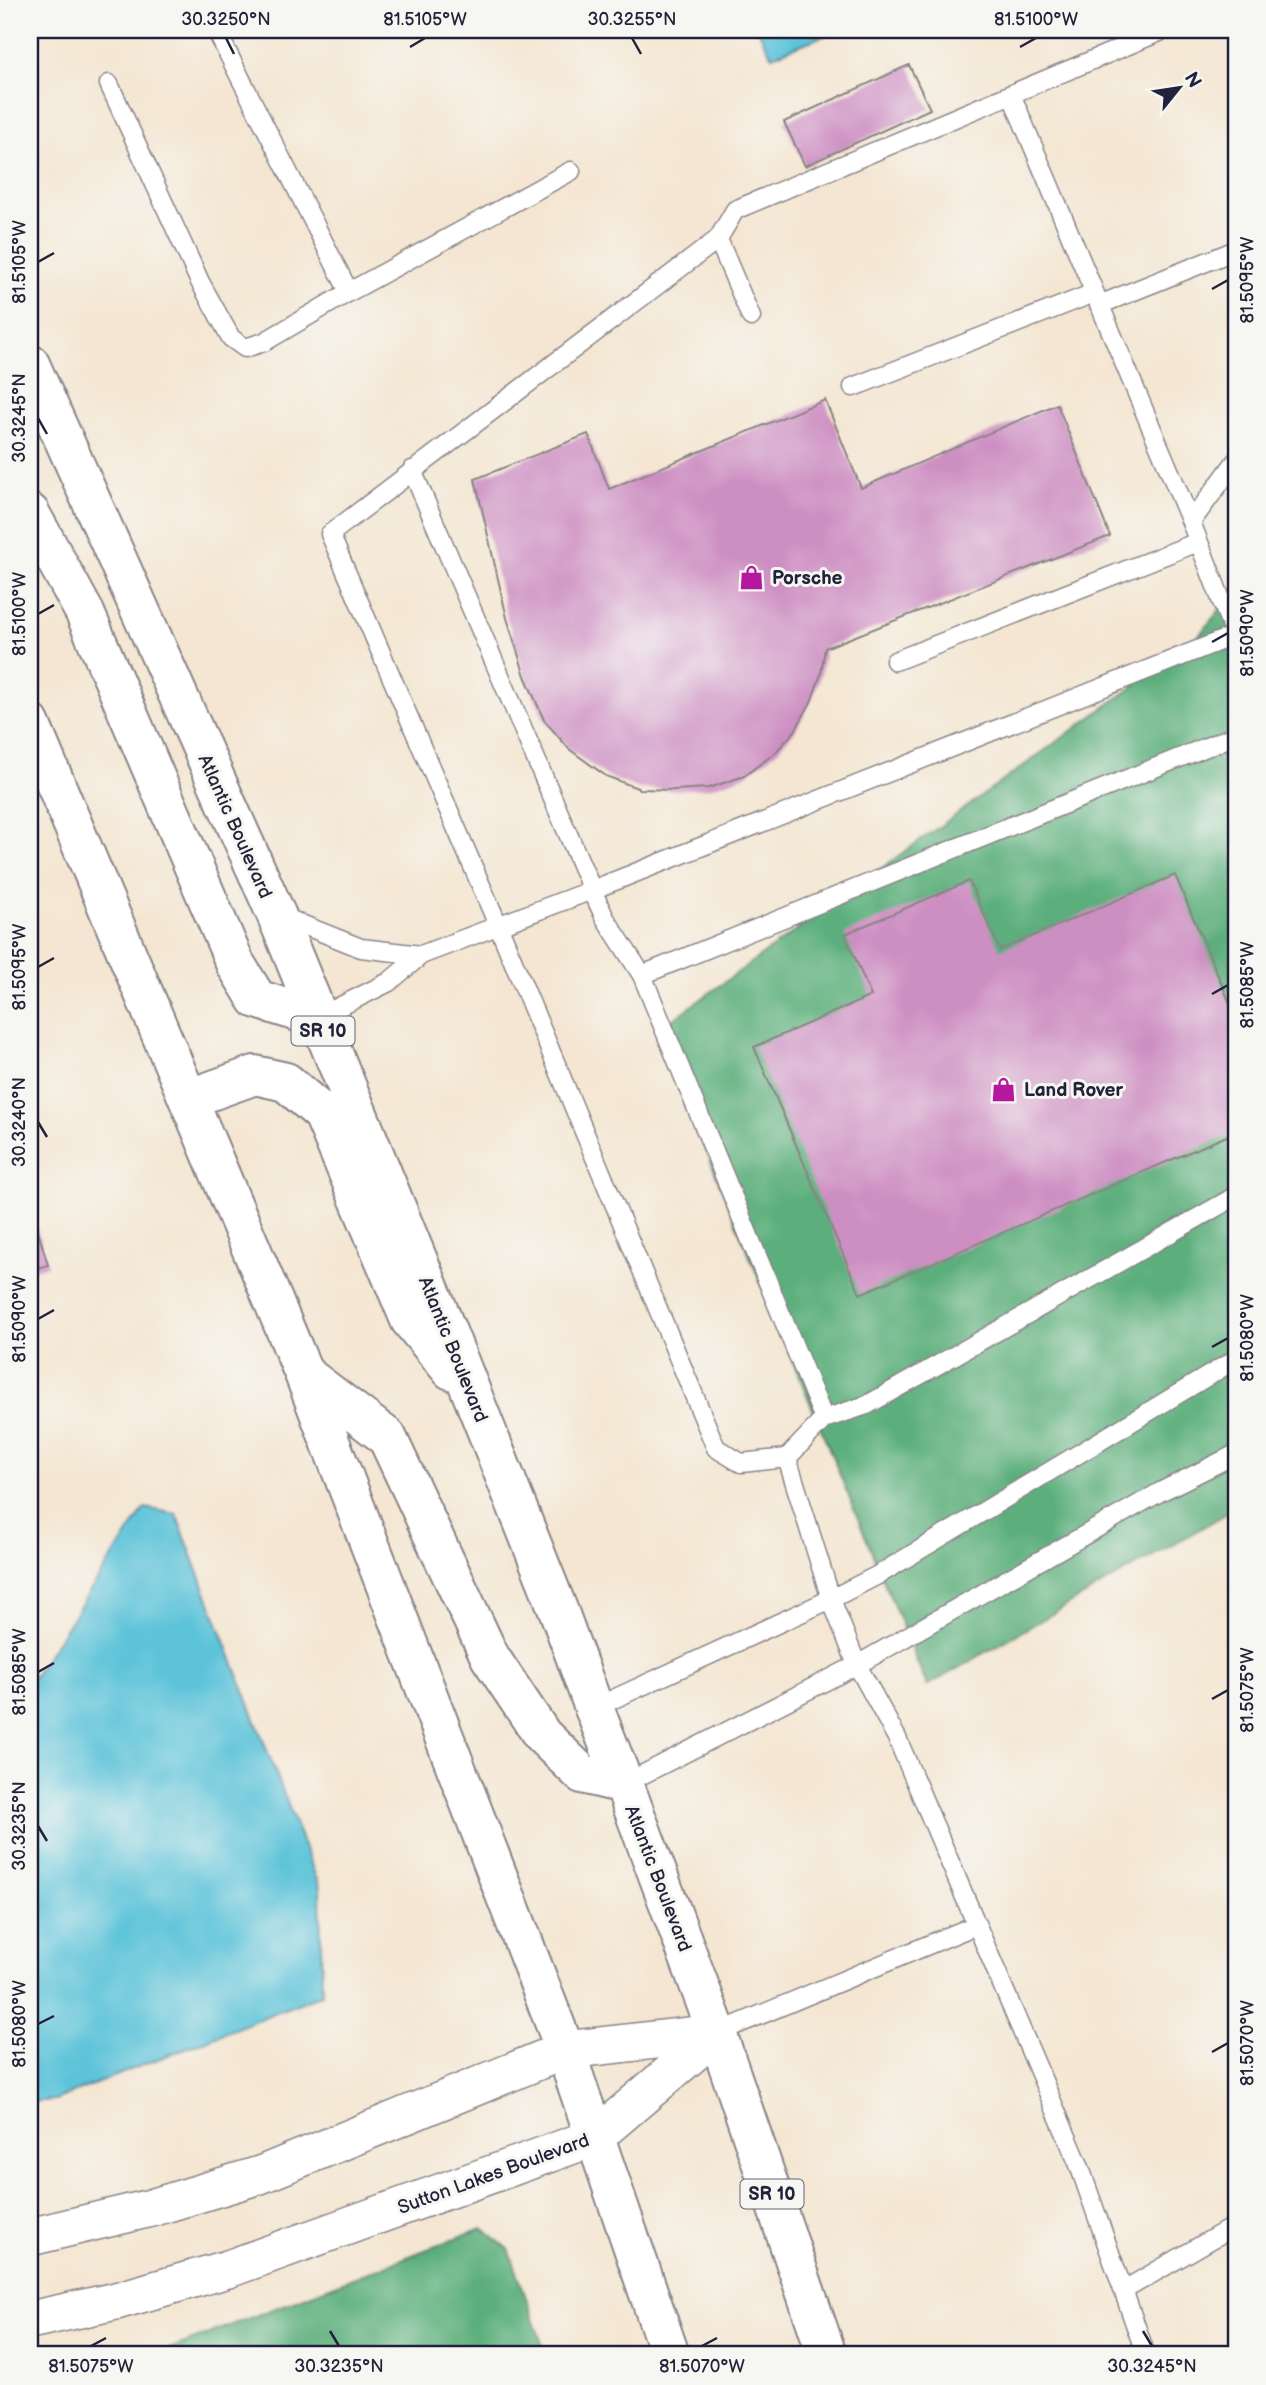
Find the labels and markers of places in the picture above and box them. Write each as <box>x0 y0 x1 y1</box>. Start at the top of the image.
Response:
shop icon: Porsche <box>738 563 766 591</box>
place label: Porsche <box>772 567 843 590</box>
shop icon: Land Rover <box>990 1075 1018 1103</box>
place label: Land Rover <box>1024 1079 1124 1102</box>

